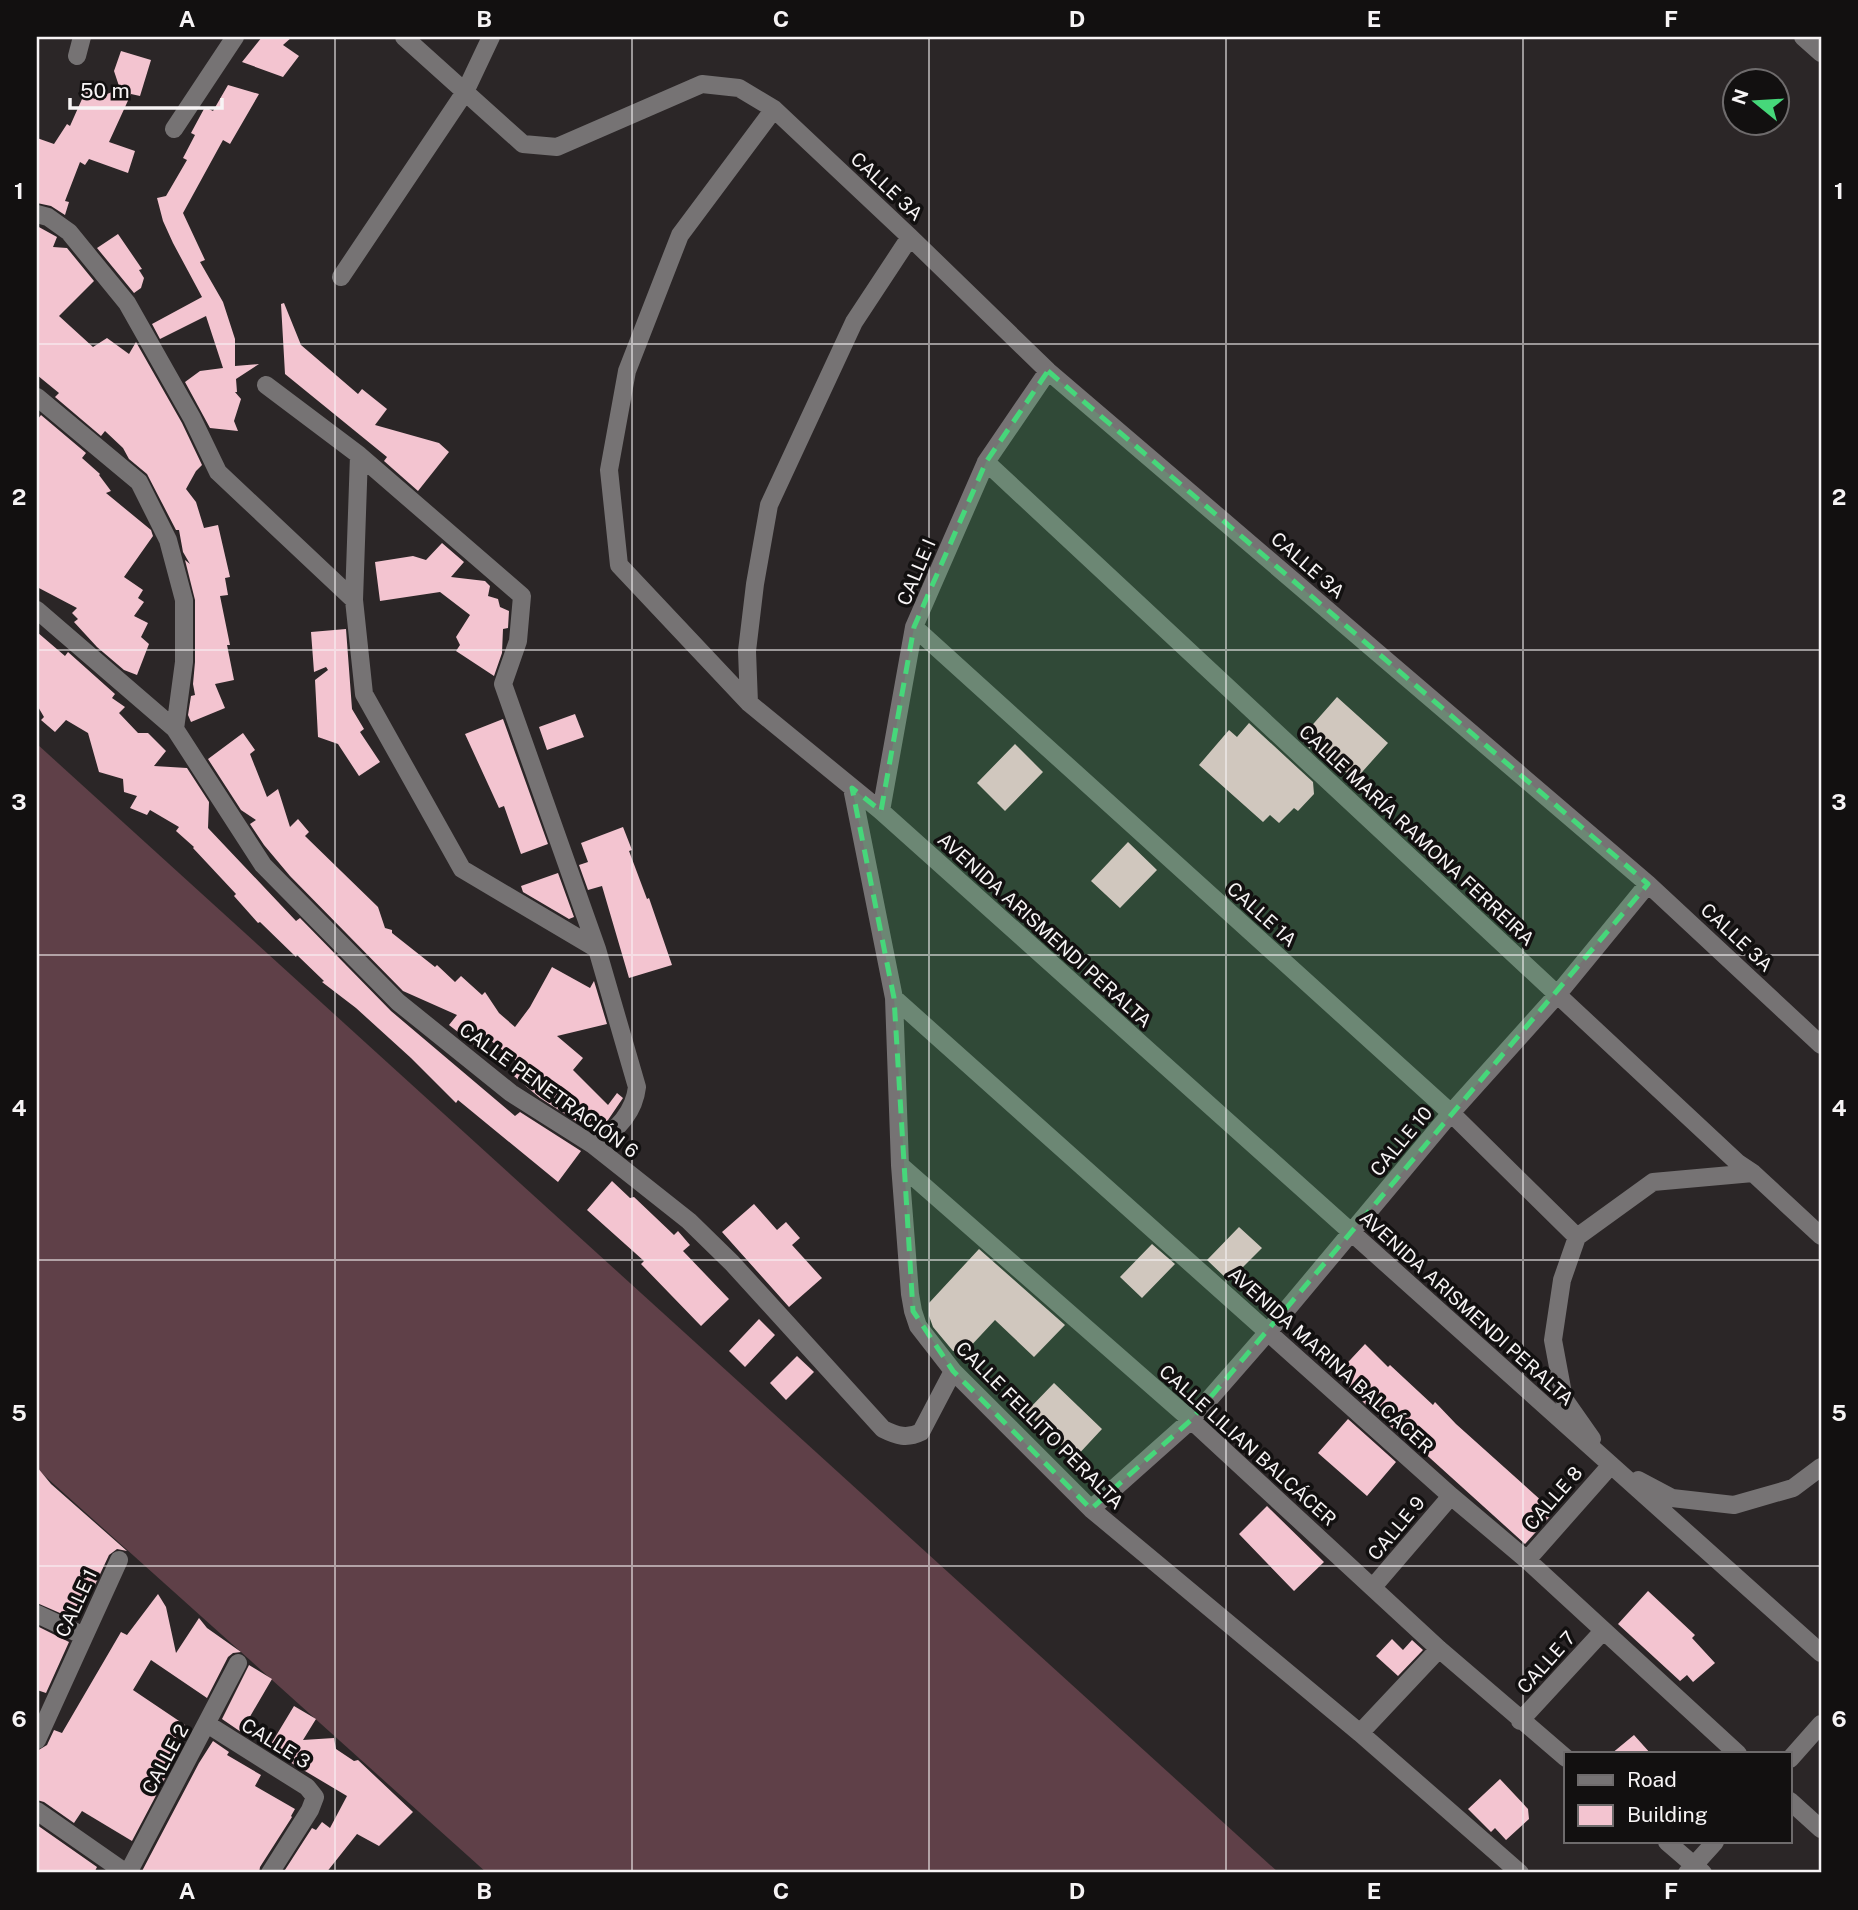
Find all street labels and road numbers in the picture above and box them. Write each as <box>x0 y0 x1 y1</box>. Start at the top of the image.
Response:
street label: CALLE 3A <box>847 147 927 225</box>
street label: CALLE 3A <box>1267 527 1349 603</box>
street label: CALLE I <box>892 535 940 609</box>
street label: CALLE MARÍA RAMONA FERREIRA <box>1295 720 1539 950</box>
street label: AVENIDA ARISMENDI PERALTA <box>934 828 1156 1032</box>
street label: CALLE 1A <box>1223 877 1301 951</box>
street label: CALLE 3A <box>1697 898 1777 976</box>
street label: CALLE PENETRACIÓN 6 <box>455 1018 643 1162</box>
street label: CALLE 10 <box>1366 1102 1436 1180</box>
street label: AVENIDA ARISMENDI PERALTA <box>1356 1206 1578 1410</box>
street label: AVENIDA MARINA BALCÁCER <box>1224 1262 1438 1458</box>
street label: CALLE FELLITO PERALTA <box>952 1337 1128 1513</box>
street label: CALLE LILIAN BALCÁCER <box>1155 1360 1341 1530</box>
street label: CALLE 8 <box>1519 1462 1587 1534</box>
street label: CALLE 9 <box>1363 1492 1429 1564</box>
street label: CALLE 1 <box>51 1566 101 1640</box>
street label: CALLE 7 <box>1512 1626 1580 1698</box>
street label: CALLE 3 <box>238 1713 314 1773</box>
street label: CALLE 2 <box>137 1720 193 1798</box>

